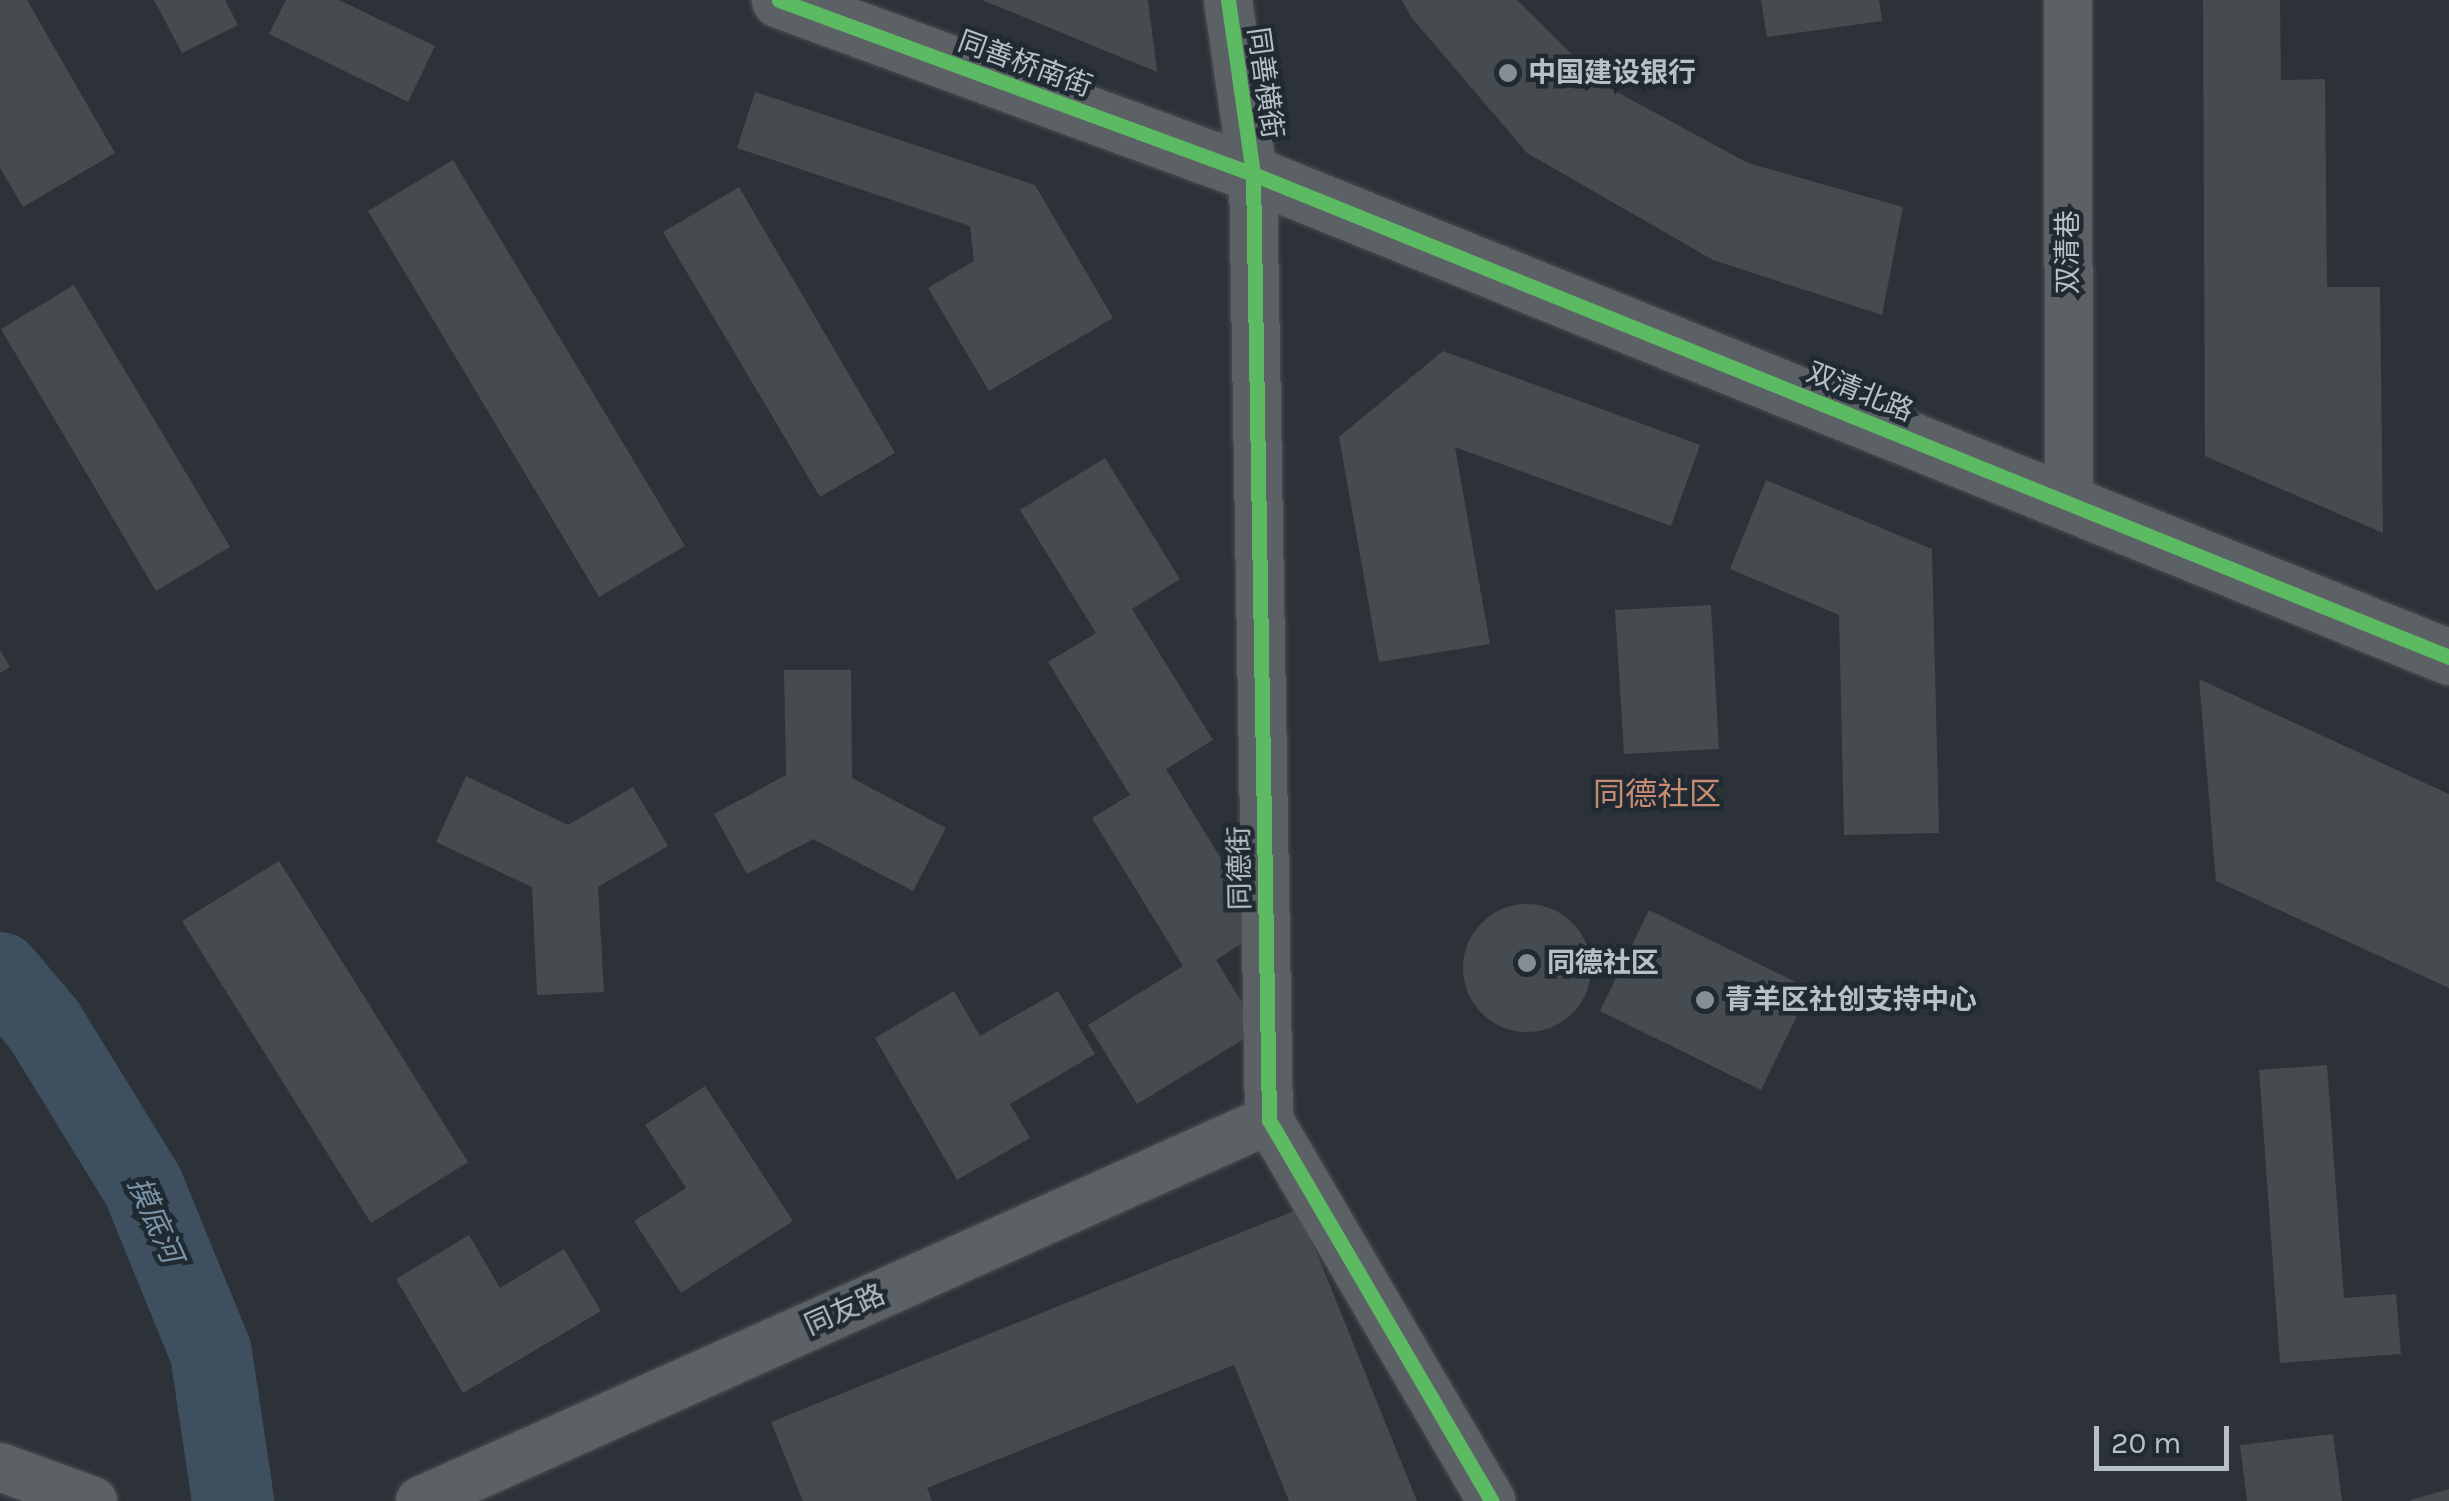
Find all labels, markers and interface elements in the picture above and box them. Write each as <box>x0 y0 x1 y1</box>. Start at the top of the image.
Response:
street label: 同善桥南街 <box>953 24 1097 104</box>
street label: 同善横街 <box>1241 25 1289 141</box>
place label: 中国建设银行 <box>1528 56 1696 90</box>
marker: 中国建设银行 <box>1497 62 1519 84</box>
street label: 双清巷 <box>2051 210 2085 294</box>
street label: 双清北路 <box>1802 355 1918 429</box>
district label: 同德社区 <box>1593 776 1721 814</box>
street label: 同德街 <box>1222 826 1258 910</box>
place label: 同德社区 <box>1547 946 1659 980</box>
marker: 同德社区 <box>1516 952 1538 974</box>
place label: 青羊区社创支持中心 <box>1725 983 1977 1017</box>
marker: 青羊区社创支持中心 <box>1694 989 1716 1011</box>
water label: 摸底河 <box>120 1172 190 1268</box>
street label: 同友路 <box>800 1278 890 1342</box>
scale bar <box>2099 1406 2234 1468</box>
text: 20 m <box>2111 1425 2181 1461</box>

